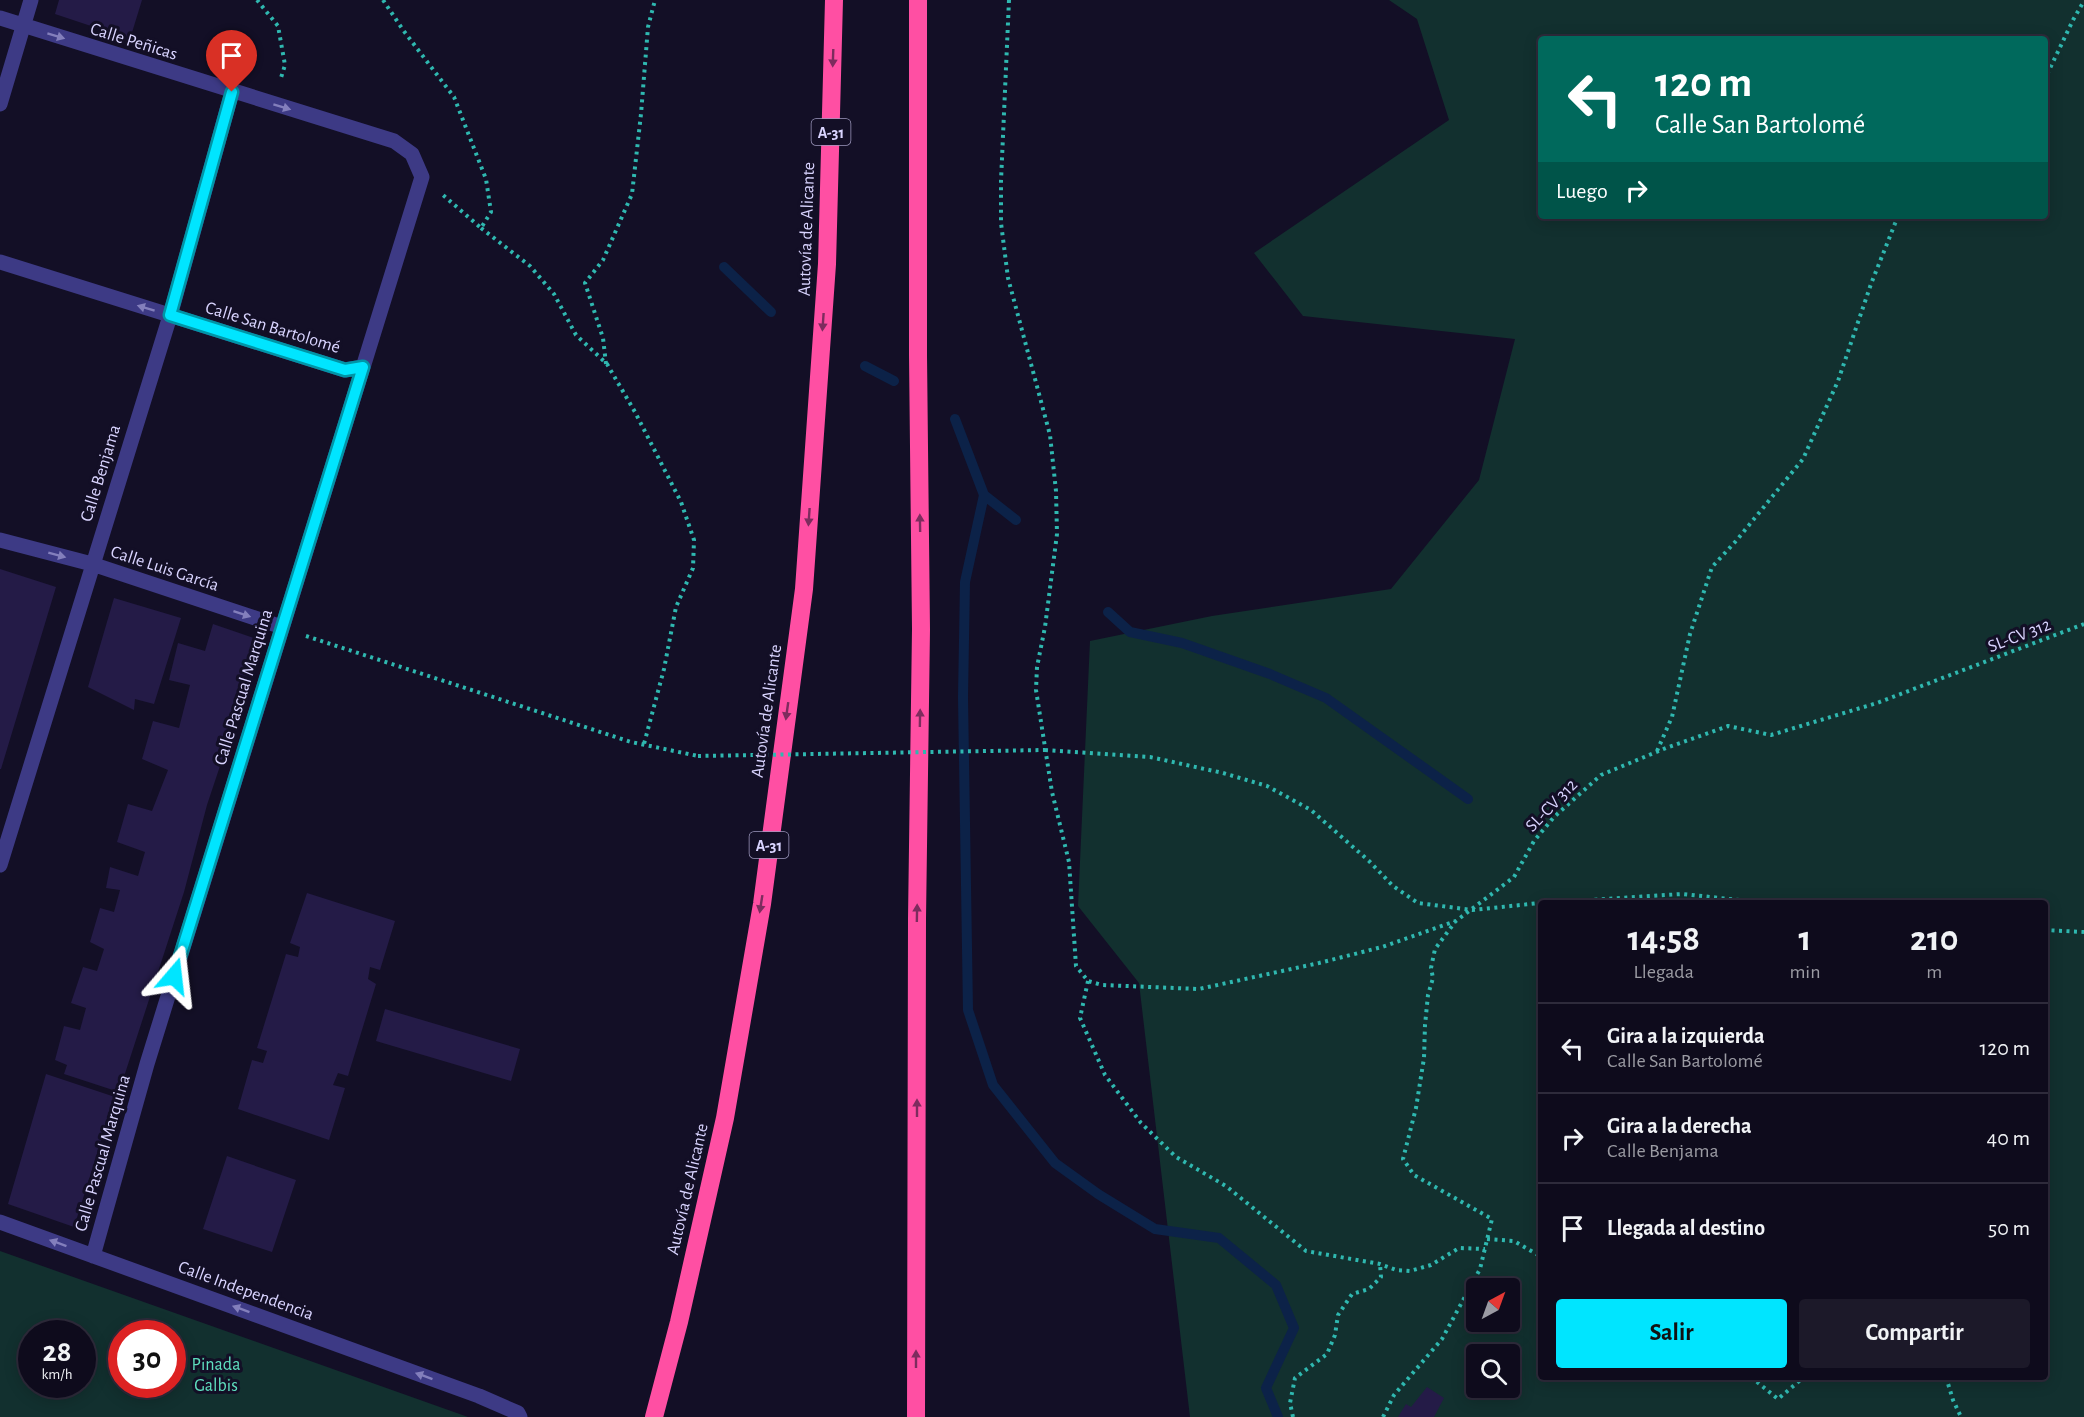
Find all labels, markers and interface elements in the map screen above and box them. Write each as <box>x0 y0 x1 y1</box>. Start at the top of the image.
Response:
street label: Calle Peñicas <box>88 20 179 64</box>
pin <box>206 30 257 92</box>
one-way arrow <box>47 32 65 42</box>
icon: arrive <box>215 39 248 72</box>
one-way arrow <box>828 49 837 68</box>
icon: left <box>1556 60 1634 138</box>
text: 120 m <box>1655 62 1752 104</box>
one-way arrow <box>273 103 291 112</box>
text: Calle San Bartolomé <box>1655 111 1865 138</box>
road number: A-31 <box>812 119 850 145</box>
street label: Autovía de Alicante <box>796 162 818 296</box>
icon: right <box>1620 174 1653 207</box>
text: Luego <box>1556 180 1608 202</box>
street label: Calle San Bartolomé <box>203 299 342 357</box>
one-way arrow <box>137 303 155 312</box>
one-way arrow <box>818 313 828 332</box>
street label: Calle Benjama <box>78 423 124 524</box>
one-way arrow <box>804 507 814 526</box>
one-way arrow <box>915 513 925 532</box>
street label: Calle Luis García <box>108 543 221 595</box>
one-way arrow <box>47 550 66 560</box>
street label: Calle Pascual Marquina <box>212 607 276 767</box>
one-way arrow <box>233 610 251 619</box>
street label: SL-CV 312 <box>1985 616 2053 656</box>
street label: Autovía de Alicante <box>749 643 785 779</box>
one-way arrow <box>783 701 792 720</box>
one-way arrow <box>915 708 925 727</box>
street label: SL-CV 312 <box>1522 776 1581 836</box>
road number: A-31 <box>750 832 788 858</box>
one-way arrow <box>757 895 766 914</box>
one-way arrow <box>912 903 922 922</box>
text: 14:58 <box>1627 921 1700 957</box>
text: 1 <box>1798 921 1811 957</box>
text: 210 <box>1910 921 1959 957</box>
position arrow <box>142 944 206 1008</box>
text: Llegada <box>1633 962 1694 982</box>
text: min <box>1789 962 1821 982</box>
text: m <box>1926 962 1942 982</box>
text: Gira a la izquierda <box>1607 1025 1765 1047</box>
icon: left <box>1556 1032 1589 1065</box>
text: 120 m <box>1980 1037 2030 1059</box>
text: Calle San Bartolomé <box>1607 1051 1763 1071</box>
street label: Calle Pascual Marquina <box>72 1073 134 1234</box>
one-way arrow <box>912 1098 922 1117</box>
text: Gira a la derecha <box>1607 1115 1752 1137</box>
street label: Autovía de Alicante <box>664 1122 712 1257</box>
icon: right <box>1556 1122 1589 1155</box>
text: 40 m <box>1987 1127 2030 1149</box>
text: Calle Benjama <box>1607 1141 1719 1161</box>
icon: arrive <box>1556 1212 1589 1245</box>
text: Llegada al destino <box>1607 1217 1765 1239</box>
text: 50 m <box>1988 1217 2030 1239</box>
one-way arrow <box>49 1237 67 1247</box>
street label: Calle Independencia <box>176 1258 316 1324</box>
north arrow <box>1466 1278 1520 1332</box>
map controls <box>1466 1278 1520 1398</box>
button: Salir <box>1556 1299 1787 1368</box>
button: Compartir <box>1799 1299 2030 1368</box>
one-way arrow <box>232 1304 250 1314</box>
speed limit sign: 30 <box>108 1320 186 1398</box>
text: 28 <box>43 1337 71 1367</box>
button: search <box>1466 1344 1520 1398</box>
one-way arrow <box>911 1349 921 1368</box>
park label: Pinada Galbis <box>192 1356 240 1395</box>
text: km/h <box>42 1367 72 1382</box>
one-way arrow <box>415 1371 433 1380</box>

